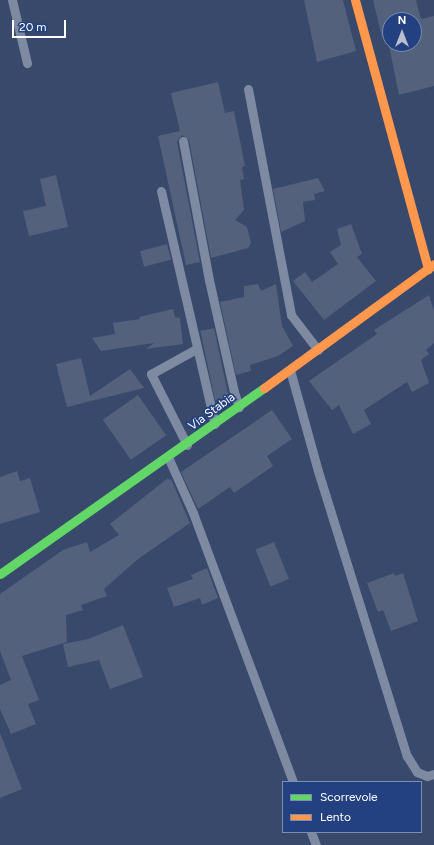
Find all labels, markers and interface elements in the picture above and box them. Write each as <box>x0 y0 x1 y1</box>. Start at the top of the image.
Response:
scale bar <box>14 12 68 38</box>
north arrow <box>382 12 422 52</box>
text: N <box>398 14 406 27</box>
text: 20 m <box>19 20 47 34</box>
street label: Via Stabia <box>186 390 238 434</box>
legend <box>282 781 422 833</box>
text: Scorrevole <box>320 790 378 804</box>
text: Lento <box>320 810 351 824</box>

